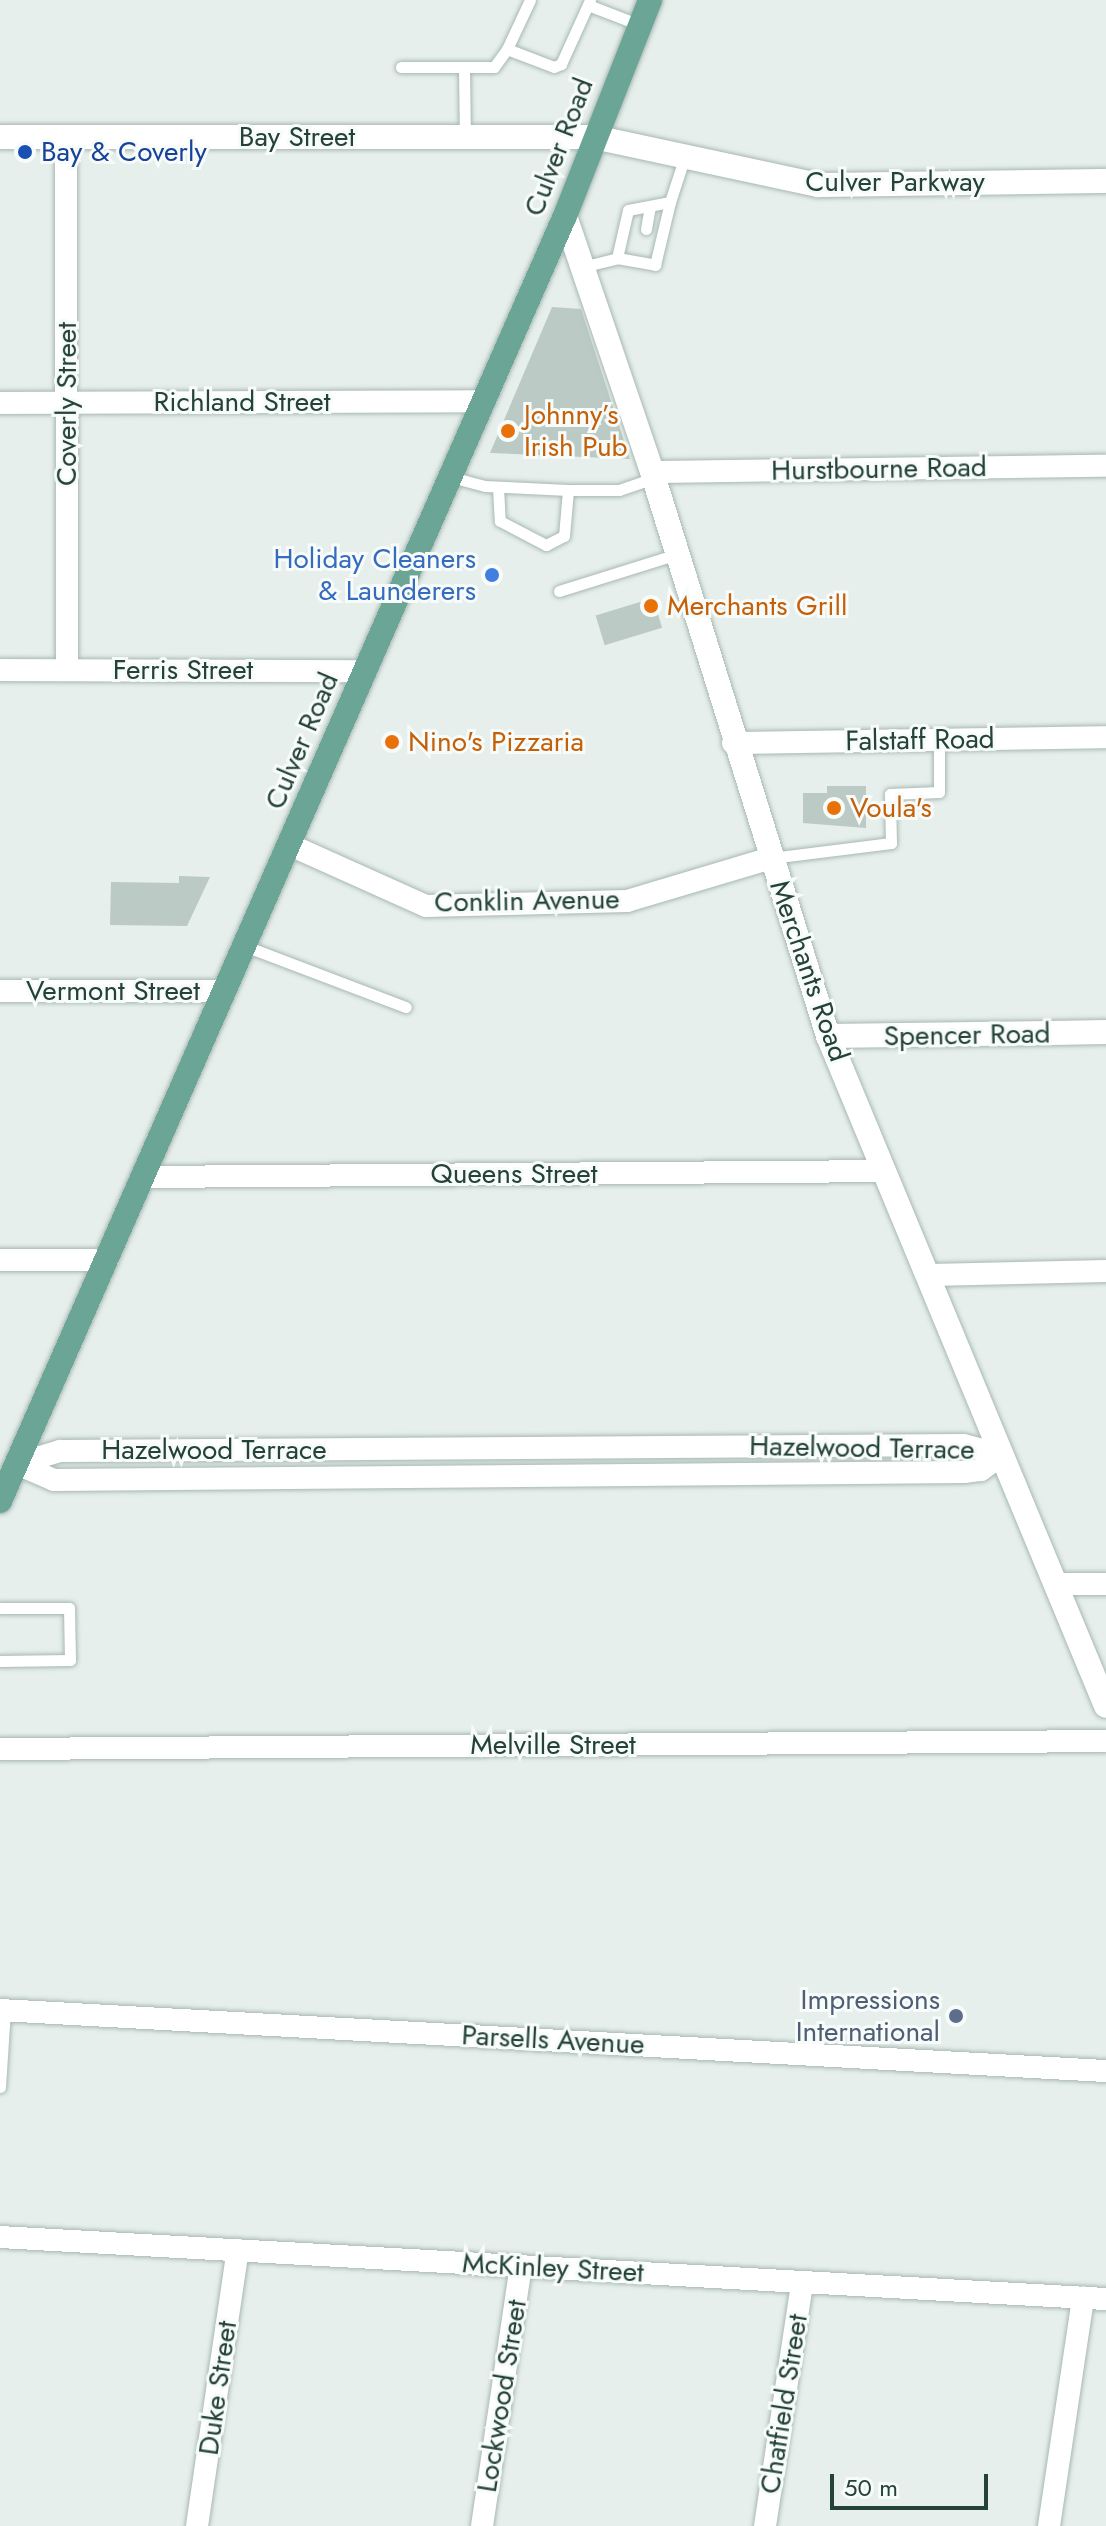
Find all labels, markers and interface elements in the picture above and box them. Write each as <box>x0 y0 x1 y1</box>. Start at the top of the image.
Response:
street label: Culver Road <box>517 73 601 221</box>
street label: Bay Street <box>239 120 355 154</box>
place label: Bay & Coverly <box>41 135 207 169</box>
marker: Bay & Coverly <box>16 143 34 161</box>
street label: Culver Parkway <box>805 165 985 199</box>
street label: Coverly Street <box>50 322 84 486</box>
street label: Richland Street <box>154 385 330 419</box>
place label: Johnny’s Irish Pub <box>524 398 628 464</box>
marker: Johnny’s Irish Pub <box>499 422 517 440</box>
street label: Hurstbourne Road <box>771 450 987 488</box>
place label: Holiday Cleaners & Launderers <box>273 542 476 608</box>
marker: Holiday Cleaners & Launderers <box>483 566 501 584</box>
place label: Merchants Grill <box>667 589 847 623</box>
marker: Merchants Grill <box>642 597 660 615</box>
street label: Ferris Street <box>113 653 253 687</box>
street label: Culver Road <box>258 668 346 814</box>
street label: Falstaff Road <box>845 722 995 758</box>
place label: Nino's Pizzaria <box>408 725 584 759</box>
marker: Nino's Pizzaria <box>383 733 401 751</box>
place label: Voula's <box>850 791 932 825</box>
marker: Voula's <box>825 799 843 817</box>
street label: Merchants Road <box>762 876 856 1066</box>
street label: Conklin Avenue <box>434 883 620 919</box>
street label: Vermont Street <box>26 974 200 1008</box>
street label: Spencer Road <box>883 1017 1051 1053</box>
street label: Queens Street <box>431 1157 597 1191</box>
street label: Hazelwood Terrace <box>749 1429 975 1467</box>
street label: Hazelwood Terrace <box>101 1433 327 1467</box>
street label: Melville Street <box>470 1728 636 1762</box>
place label: Impressions International <box>796 1983 940 2049</box>
marker: Impressions International <box>947 2007 965 2025</box>
street label: Parsells Avenue <box>461 2018 645 2062</box>
street label: McKinley Street <box>461 2246 645 2290</box>
street label: Lockwood Street <box>470 2297 534 2495</box>
street label: Chatfield Street <box>753 2312 815 2496</box>
street label: Duke Street <box>192 2319 244 2457</box>
scale bar <box>834 2458 992 2508</box>
text: 50 m <box>844 2470 898 2505</box>

